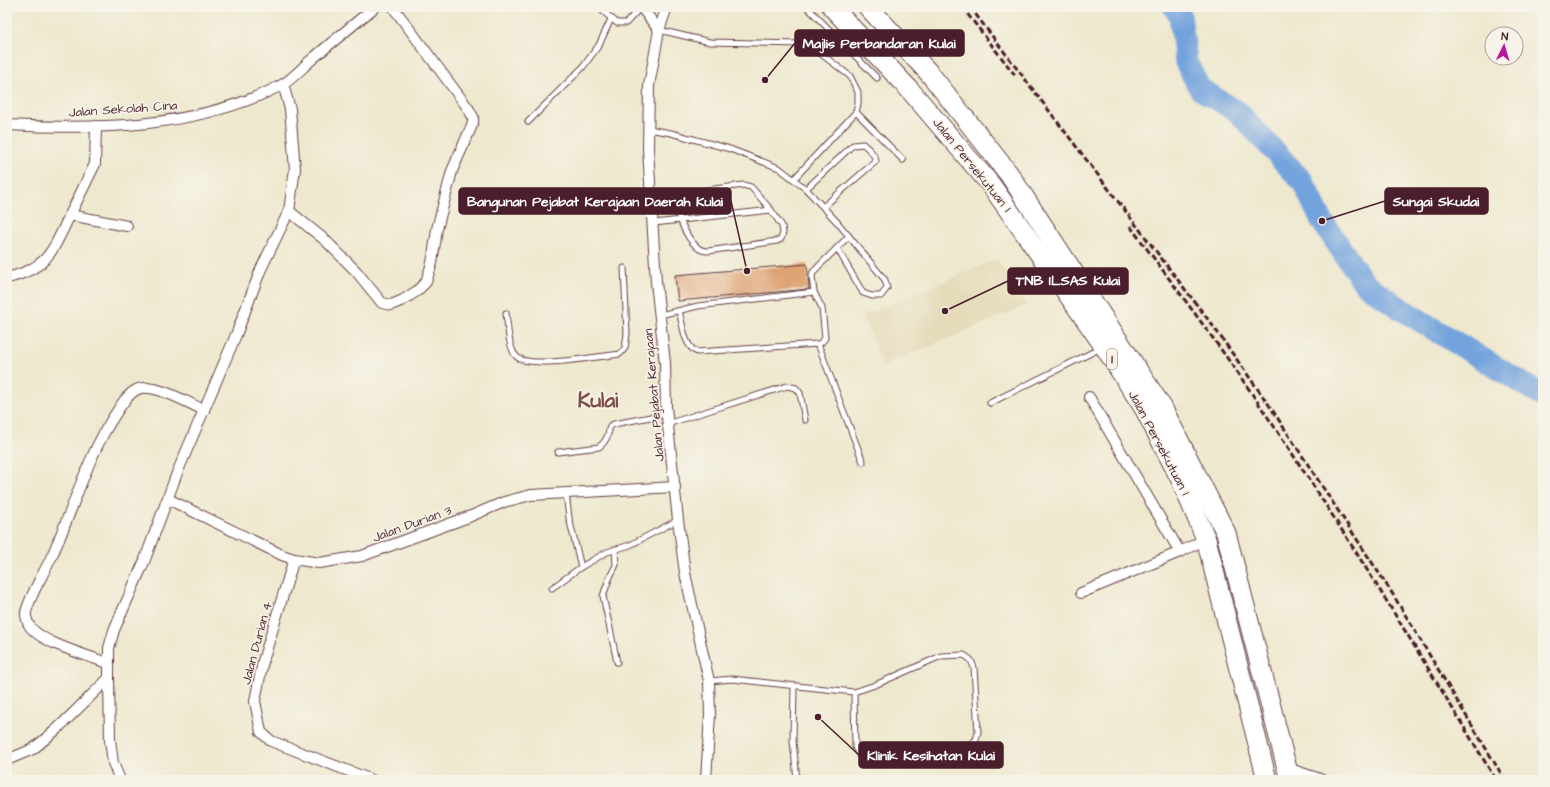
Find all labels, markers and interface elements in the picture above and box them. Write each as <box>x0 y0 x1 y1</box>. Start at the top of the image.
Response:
north arrow <box>1484 26 1524 66</box>
text: N <box>1501 29 1509 44</box>
callout: Majlis Perbandaran Kulai <box>795 30 964 56</box>
text: Majlis Perbandaran Kulai <box>802 34 956 54</box>
street label: Jalan Sekolah Cina <box>68 96 178 122</box>
street label: Jalan Persekutuan 1 <box>928 114 1016 216</box>
callout: Bangunan Pejabat Kerajaan Daerah Kulai <box>459 188 731 214</box>
callout: Sungai Skudai <box>1385 188 1488 214</box>
text: Bangunan Pejabat Kerajaan Daerah Kulai <box>467 192 724 213</box>
text: Sungai Skudai <box>1392 192 1480 213</box>
callout: TNB ILSAS Kulai <box>1008 268 1128 294</box>
text: TNB ILSAS Kulai <box>1015 271 1121 291</box>
street label: Jalan Pejabat Kerajaan <box>639 327 669 462</box>
road number: 1 <box>1107 349 1117 369</box>
district label: Kulai <box>578 386 619 415</box>
street label: Jalan Persekutuan 1 <box>1124 387 1194 499</box>
street label: Jalan Durian 3 <box>370 501 454 547</box>
street label: Jalan Durian 4 <box>237 599 277 686</box>
callout: Klinik Kesihatan Kulai <box>859 742 1003 768</box>
text: Klinik Kesihatan Kulai <box>867 746 996 766</box>

